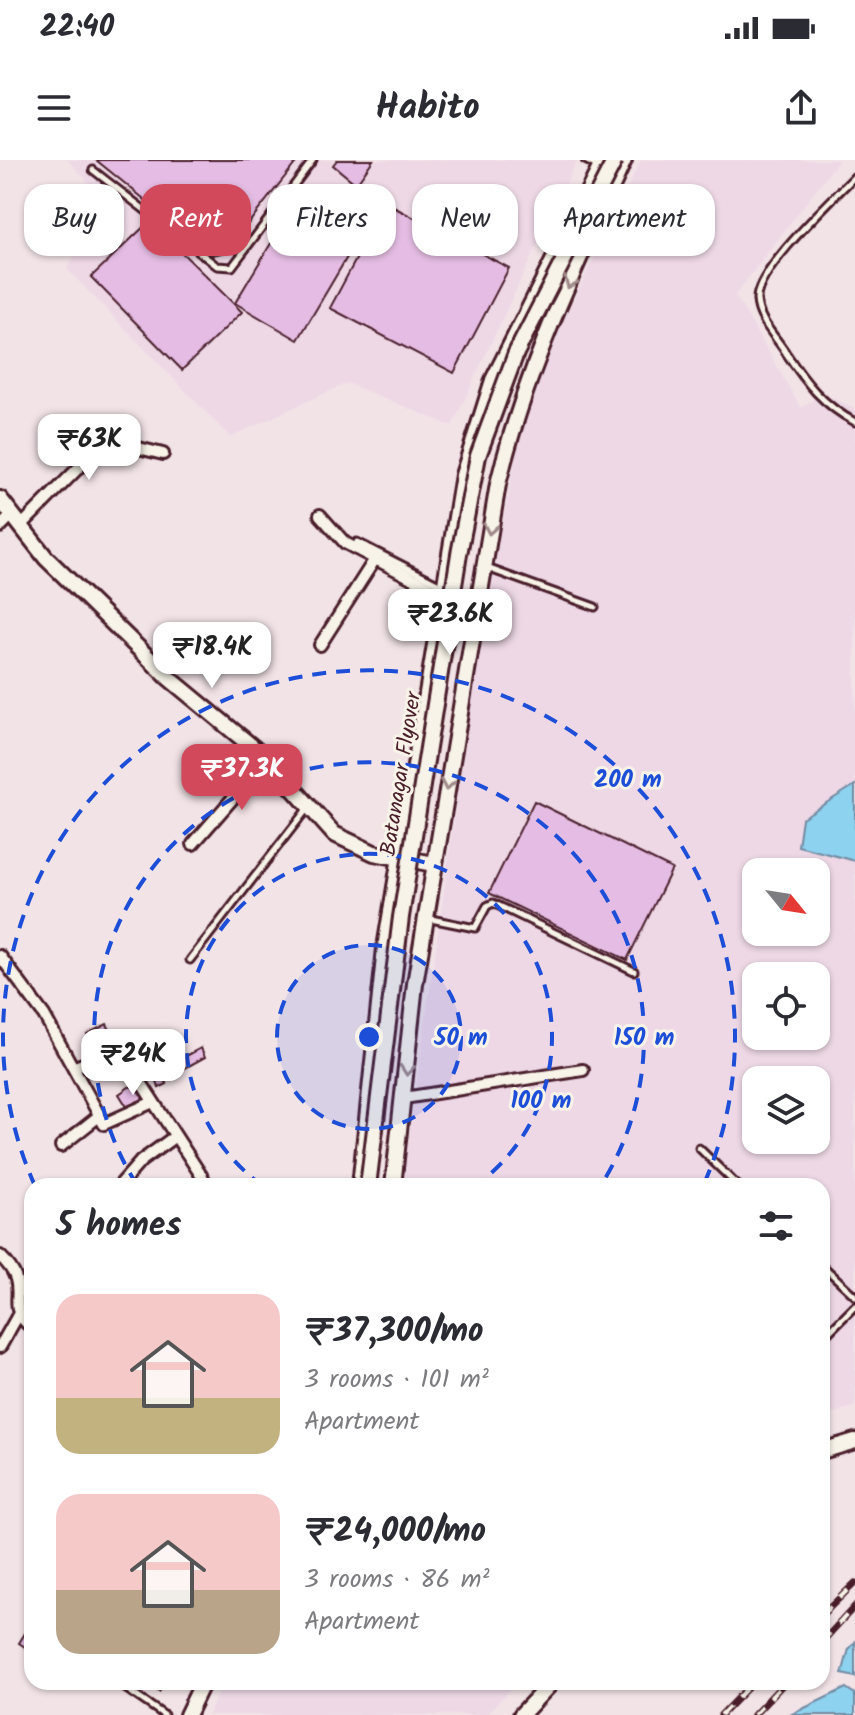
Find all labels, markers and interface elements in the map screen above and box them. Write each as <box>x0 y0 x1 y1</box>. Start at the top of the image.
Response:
text: 22:40 <box>40 4 114 52</box>
text: Habito <box>375 80 480 137</box>
icon: menu <box>32 86 76 130</box>
icon: share <box>779 86 823 130</box>
chip: Buy <box>24 184 124 256</box>
chip: Rent <box>140 184 251 256</box>
chip: Filters <box>267 184 396 256</box>
chip: New <box>412 184 518 256</box>
chip: Apartment <box>534 184 715 256</box>
one-way arrow <box>564 274 580 289</box>
pin: ₹63K <box>42 414 136 482</box>
text: ₹63K <box>56 419 122 461</box>
one-way arrow <box>482 522 499 536</box>
pin: ₹23.6K <box>385 589 515 657</box>
text: ₹23.6K <box>406 594 494 636</box>
pin: ₹18.4K <box>147 622 277 690</box>
text: ₹18.4K <box>171 627 253 669</box>
street label: Batanagar Flyover <box>372 688 433 859</box>
pin: ₹37.3K <box>177 744 307 812</box>
text: ₹37.3K <box>199 749 285 791</box>
text: 200 m <box>594 761 662 800</box>
one-way arrow <box>439 778 456 792</box>
north arrow <box>742 858 830 946</box>
map controls <box>742 858 830 1154</box>
button: locate <box>742 962 830 1050</box>
text: 50 m <box>433 1019 488 1058</box>
text: 150 m <box>614 1019 674 1058</box>
centre of rings <box>355 1023 383 1051</box>
pin: ₹24K <box>86 1029 180 1097</box>
text: ₹24K <box>99 1034 167 1076</box>
one-way arrow <box>399 1064 416 1077</box>
button: layers <box>742 1066 830 1154</box>
text: 100 m <box>511 1082 571 1121</box>
text: 5 homes <box>56 1199 181 1253</box>
icon: filters <box>754 1204 798 1248</box>
text: ₹37,300/mo <box>304 1305 484 1359</box>
icon: home <box>120 1326 216 1422</box>
text: 3 rooms · 101 m² <box>304 1359 489 1401</box>
text: Apartment <box>304 1401 419 1443</box>
text: ₹24,000/mo <box>304 1505 486 1559</box>
icon: home <box>120 1526 216 1622</box>
text: 3 rooms · 86 m² <box>304 1559 489 1601</box>
text: Apartment <box>304 1601 419 1643</box>

